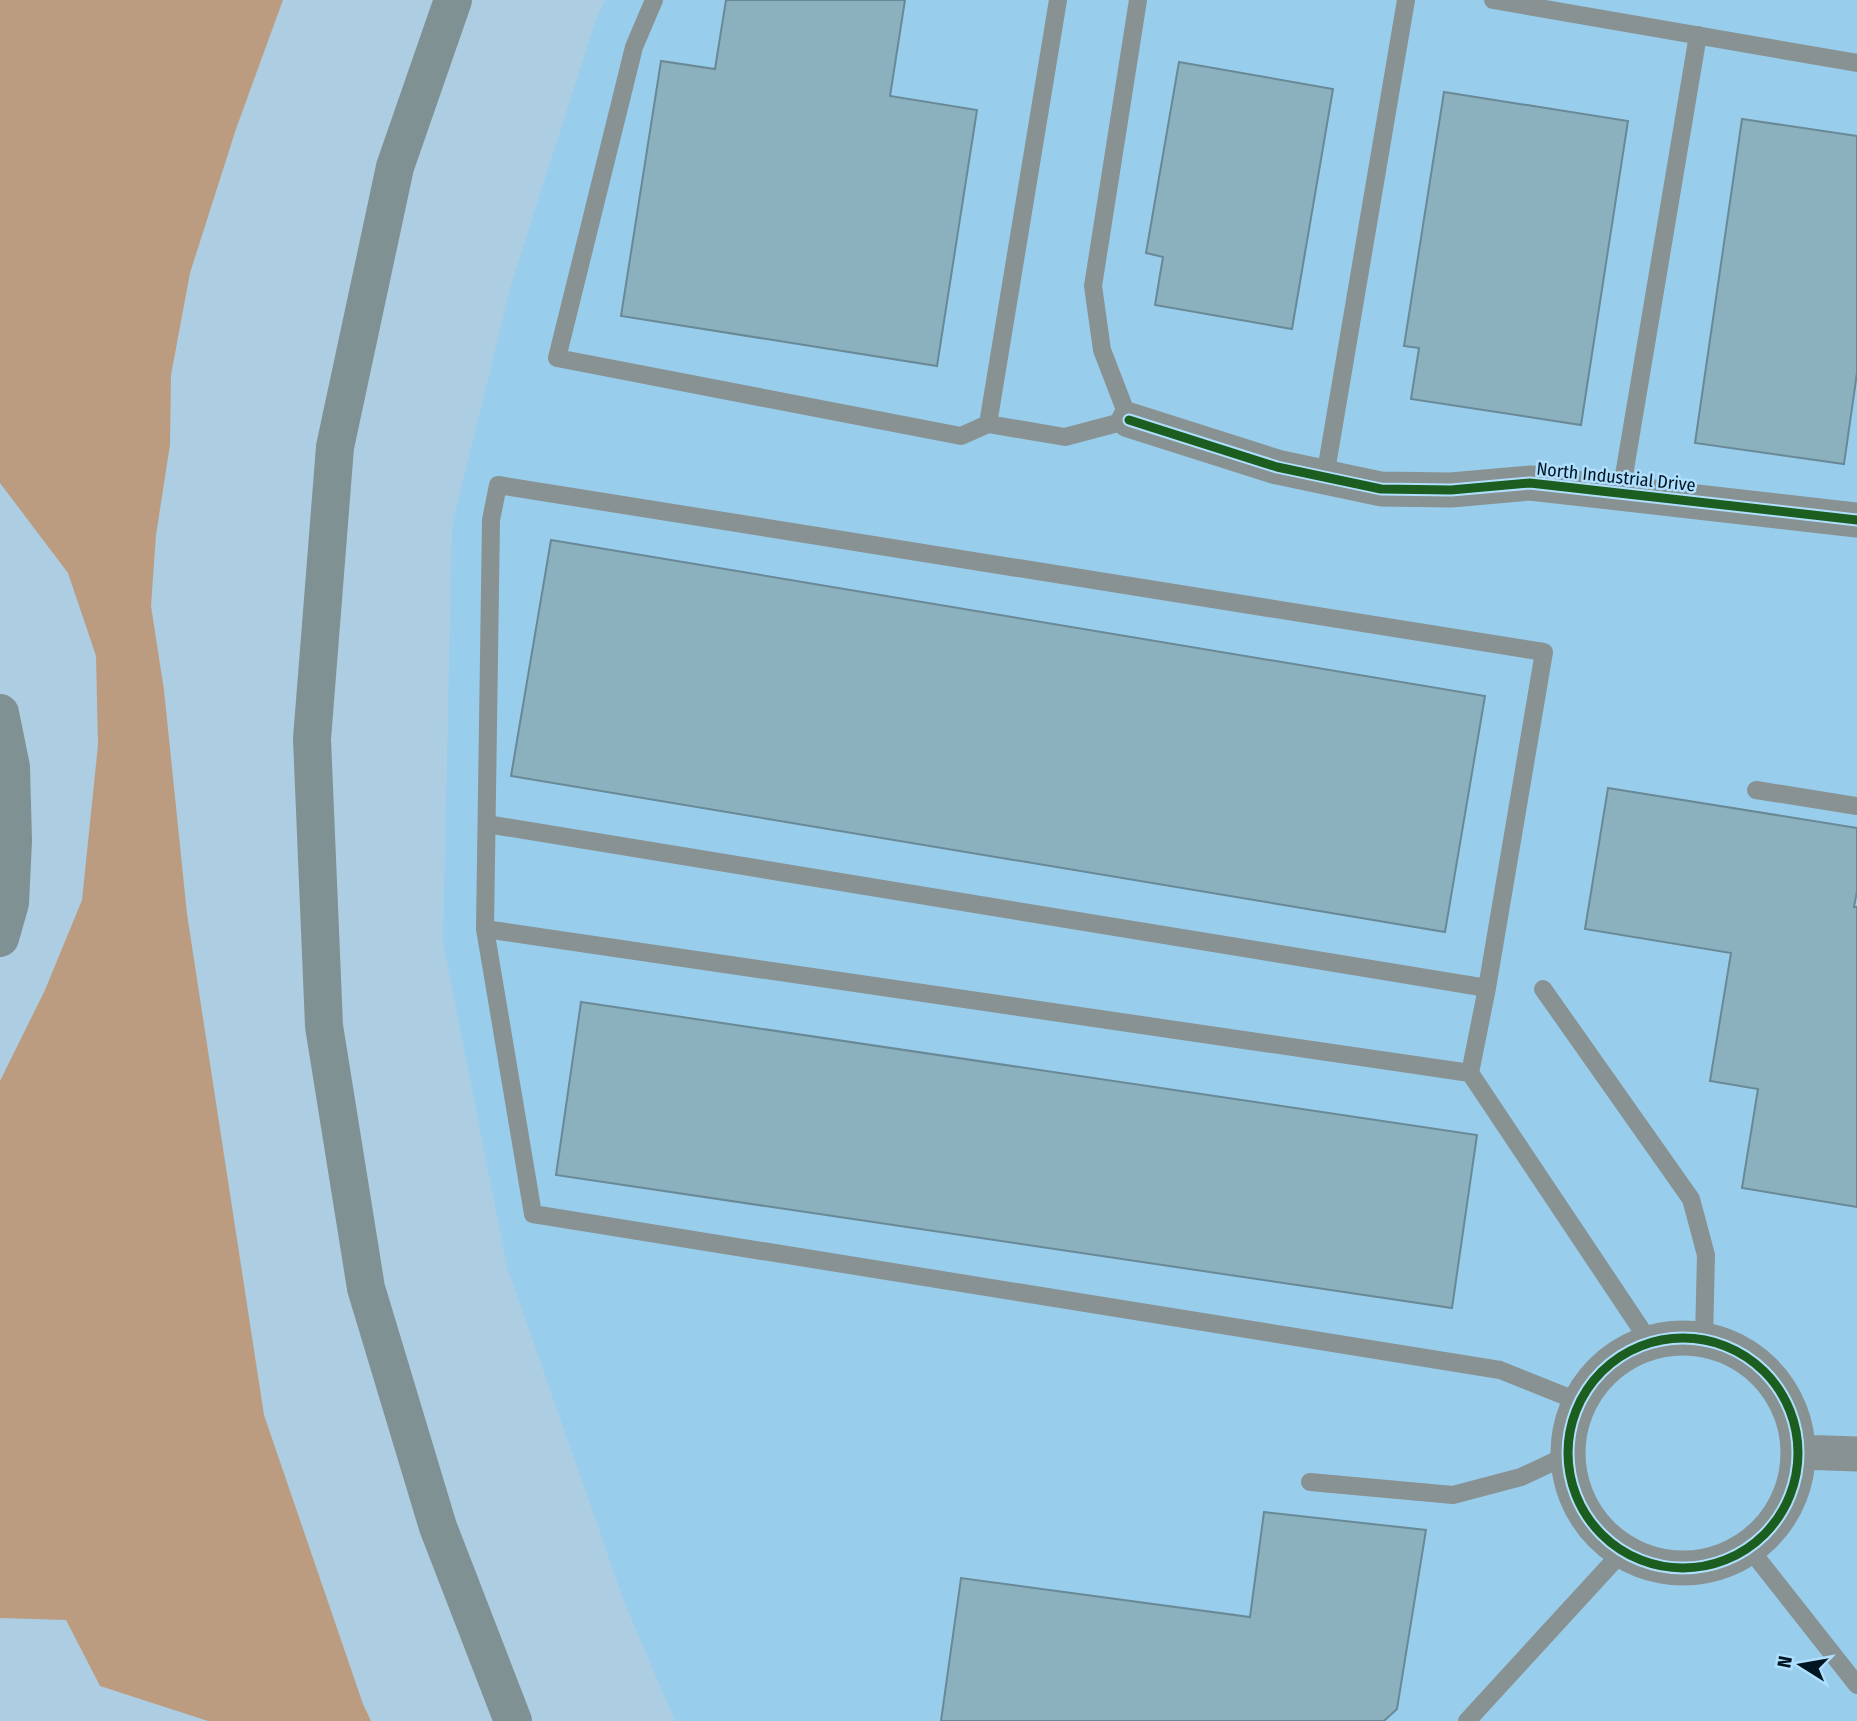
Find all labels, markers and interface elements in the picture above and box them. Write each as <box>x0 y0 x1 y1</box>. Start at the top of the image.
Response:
street label: North Industrial Drive <box>1535 458 1697 496</box>
north arrow <box>1766 1630 1836 1700</box>
text: N <box>1772 1654 1797 1670</box>

